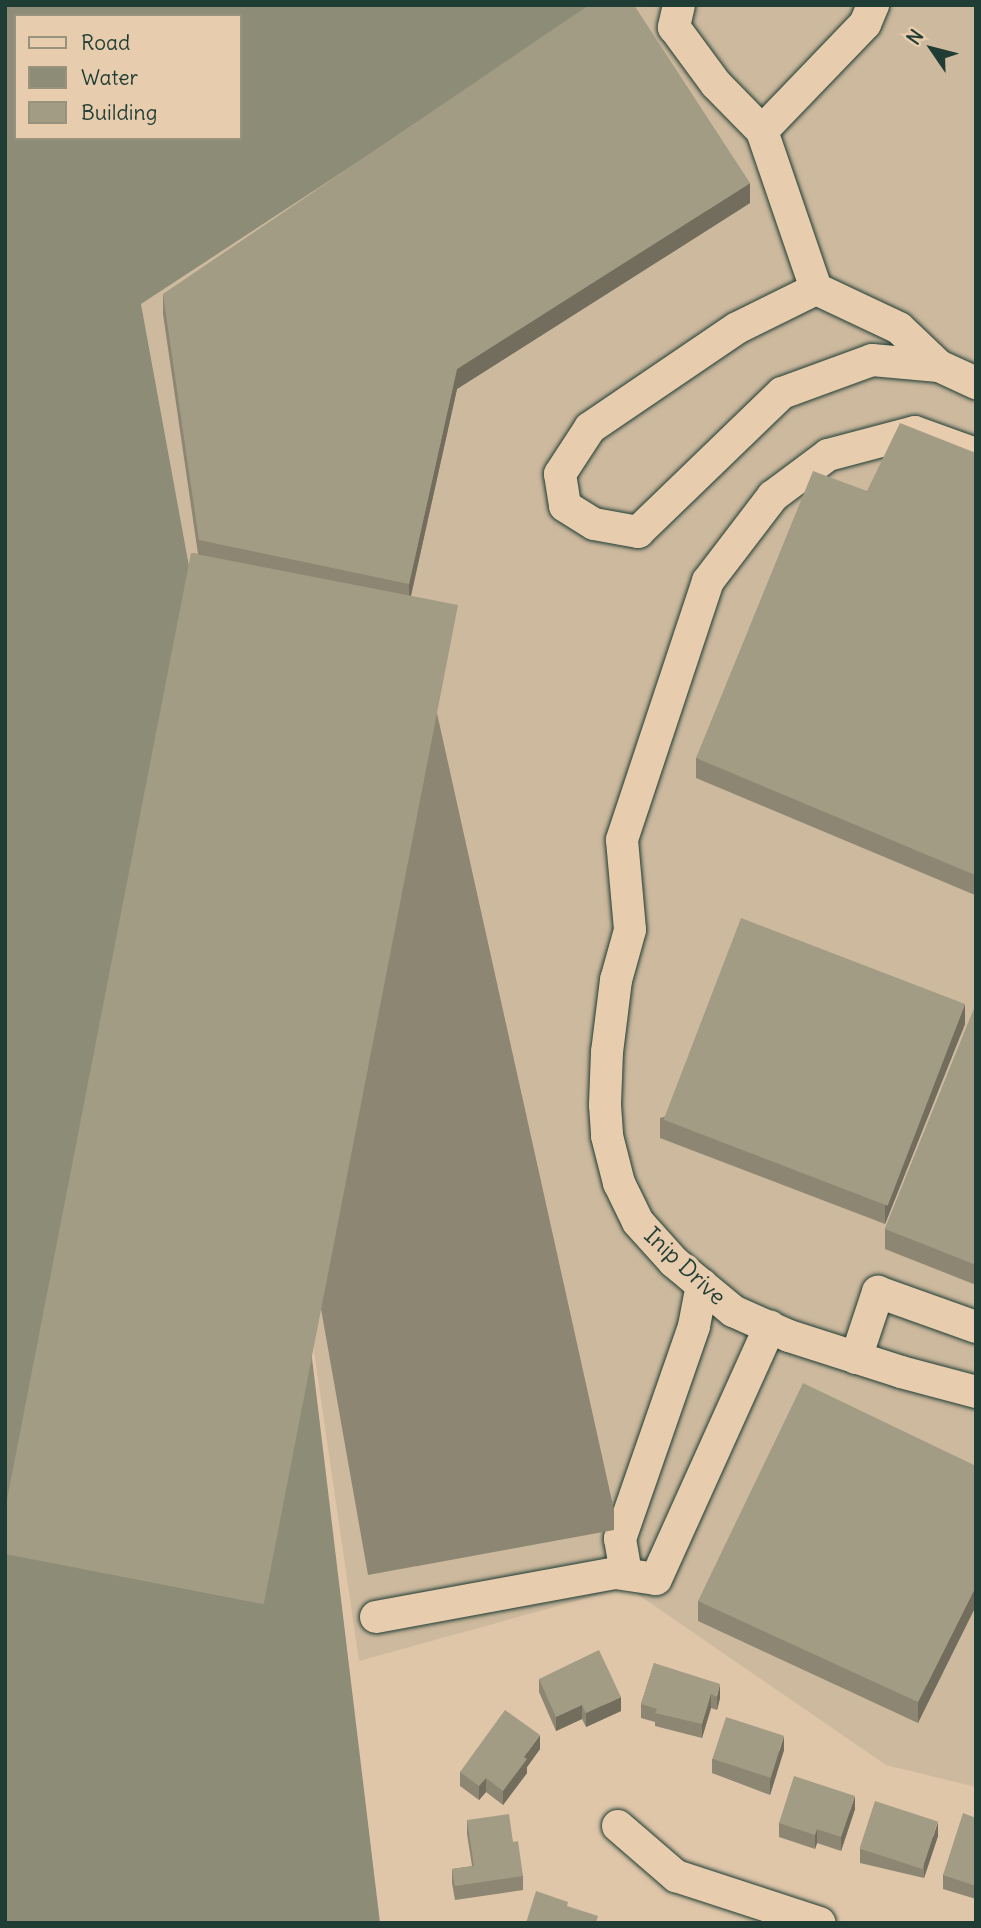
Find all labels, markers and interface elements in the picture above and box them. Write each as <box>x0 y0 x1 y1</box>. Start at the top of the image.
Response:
legend <box>14 14 242 140</box>
north arrow <box>897 14 967 84</box>
text: N <box>901 25 928 49</box>
text: Road <box>81 29 130 56</box>
text: Water <box>81 64 138 91</box>
text: Building <box>81 99 157 126</box>
street label: Inip Drive <box>639 1221 731 1311</box>

